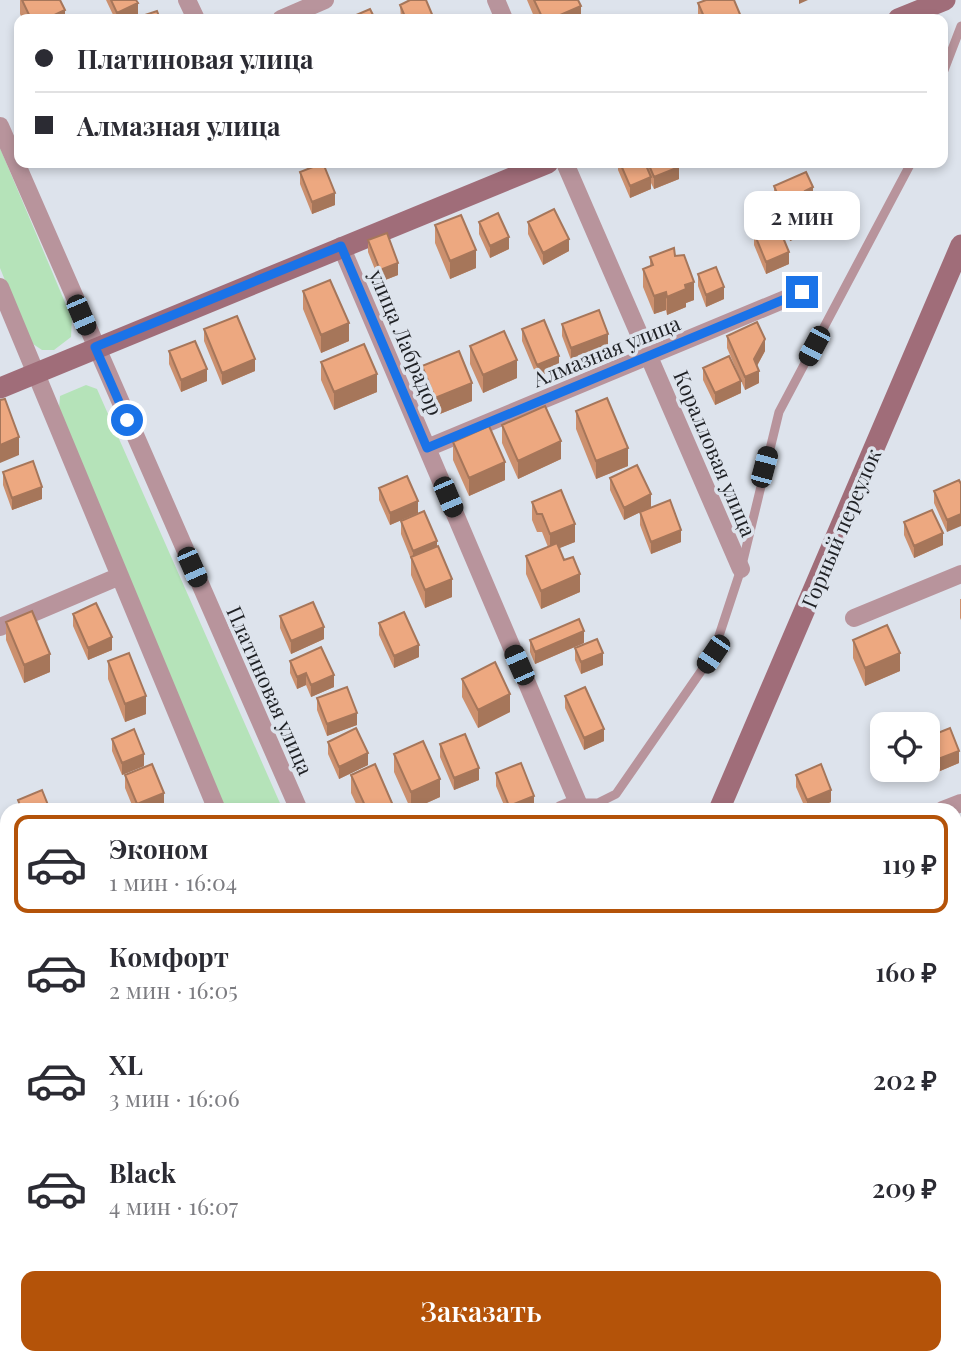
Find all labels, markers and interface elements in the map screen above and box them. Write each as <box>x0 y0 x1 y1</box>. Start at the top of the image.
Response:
text: Платиновая улица <box>77 41 314 76</box>
text: Алмазная улица <box>77 108 280 143</box>
callout: 2 мин <box>744 190 860 240</box>
text: 2 мин <box>770 200 834 231</box>
street label: улица Лабрадор <box>363 264 450 419</box>
route end <box>786 276 818 308</box>
car <box>64 292 99 338</box>
street label: Алмазная улица <box>527 307 684 393</box>
car <box>795 323 834 369</box>
street label: Коралловая улица <box>668 365 764 541</box>
route start <box>111 404 143 436</box>
car <box>749 444 780 490</box>
street label: Горный переулок <box>794 444 886 612</box>
car <box>431 474 466 520</box>
car <box>174 544 211 590</box>
street label: Платиновая улица <box>221 601 321 779</box>
car <box>693 631 734 677</box>
car <box>501 642 538 688</box>
map controls <box>870 712 940 782</box>
button: locate <box>870 712 940 782</box>
text: Эконом <box>109 831 208 866</box>
icon: car <box>25 833 88 896</box>
text: 119 ₽ <box>882 846 937 881</box>
text: 1 мин · 16:04 <box>109 866 237 897</box>
text: Комфорт <box>109 939 229 974</box>
icon: car <box>25 941 88 1004</box>
text: 160 ₽ <box>875 954 937 989</box>
text: 2 мин · 16:05 <box>109 974 238 1005</box>
text: XL <box>109 1047 143 1082</box>
icon: car <box>25 1049 88 1112</box>
text: 202 ₽ <box>873 1062 937 1097</box>
text: 3 мин · 16:06 <box>109 1082 240 1113</box>
text: Black <box>109 1155 176 1190</box>
icon: car <box>25 1157 88 1220</box>
text: 209 ₽ <box>872 1170 937 1205</box>
text: 4 мин · 16:07 <box>109 1190 238 1221</box>
button: Заказать <box>21 1271 941 1351</box>

